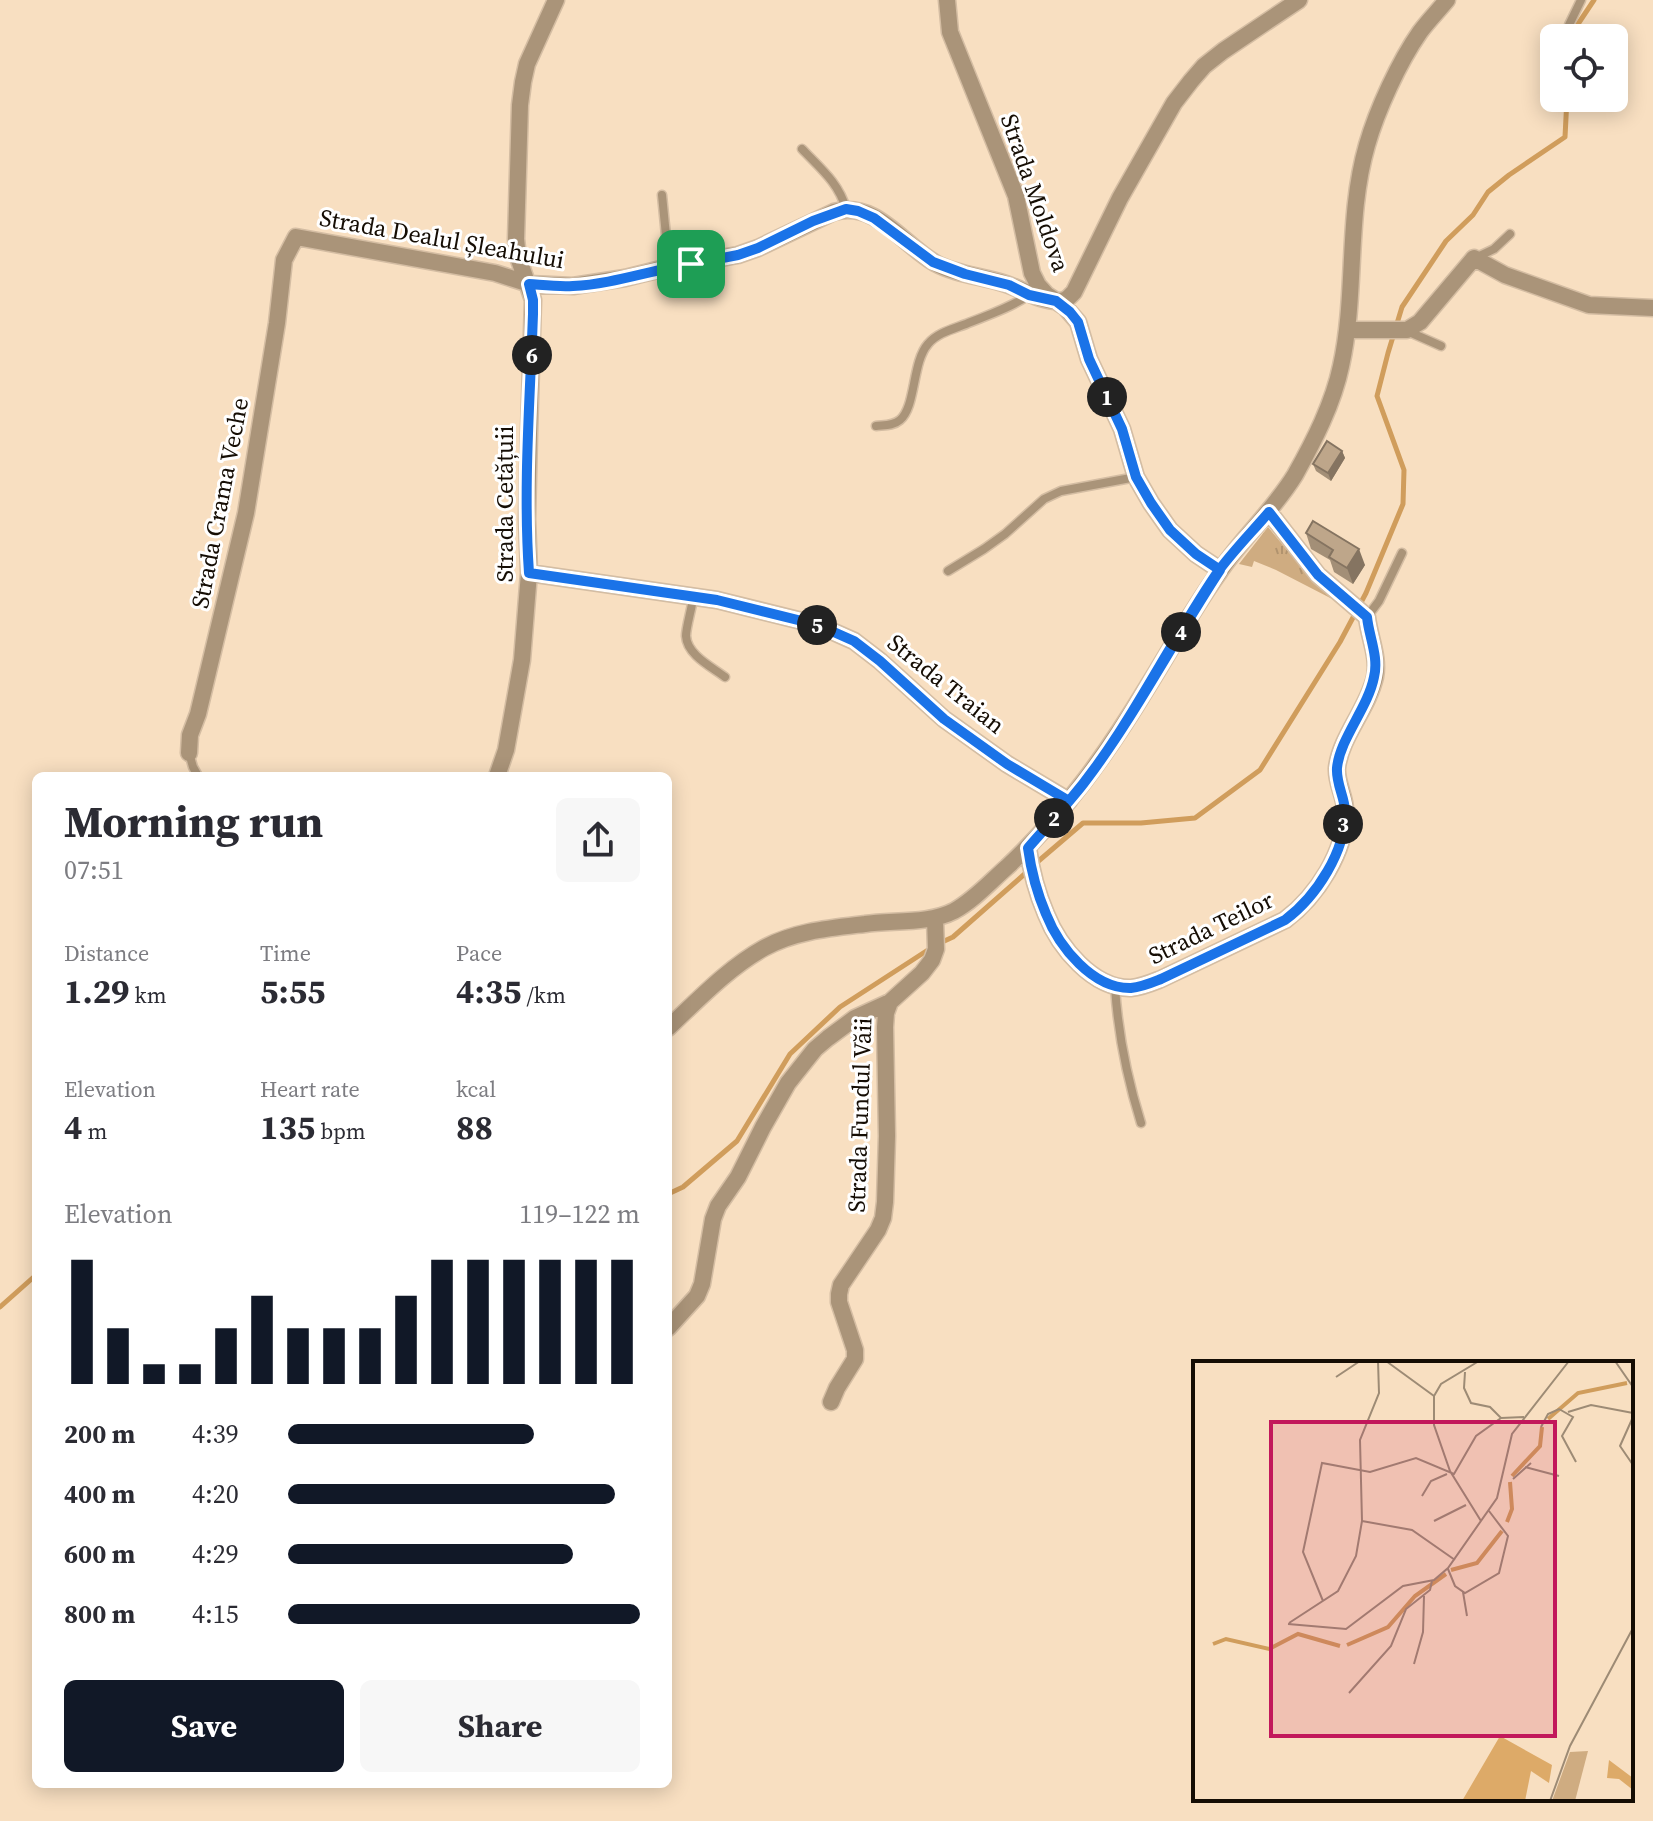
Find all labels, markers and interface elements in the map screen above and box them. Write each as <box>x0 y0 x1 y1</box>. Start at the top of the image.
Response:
map controls <box>1540 24 1628 112</box>
button: locate <box>1540 24 1628 112</box>
street label: Strada Moldova <box>993 109 1078 277</box>
street label: Strada Dealul Șleahului <box>317 201 567 276</box>
pin <box>657 230 725 298</box>
icon: arrive <box>669 242 713 286</box>
pin: 6 <box>512 335 552 375</box>
text: 6 <box>526 340 538 370</box>
pin: 1 <box>1087 377 1127 417</box>
text: 1 <box>1101 382 1113 412</box>
street label: Strada Crama Veche <box>183 395 256 611</box>
street label: Strada Cetățuii <box>488 426 521 582</box>
pin: 5 <box>797 605 837 645</box>
text: 5 <box>811 610 823 640</box>
pin: 4 <box>1161 612 1201 652</box>
text: 4 <box>1175 617 1187 647</box>
street label: Strada Traian <box>881 626 1012 741</box>
text: Morning run <box>64 791 323 852</box>
button: share <box>556 798 640 882</box>
pin: 2 <box>1034 798 1074 838</box>
text: 2 <box>1048 803 1060 833</box>
pin: 3 <box>1323 804 1363 844</box>
text: 3 <box>1337 809 1349 839</box>
text: 07:51 <box>64 852 124 888</box>
street label: Strada Teilor <box>1143 883 1279 972</box>
text: Distance <box>64 938 149 968</box>
text: Time <box>260 938 311 968</box>
text: Pace <box>456 938 502 968</box>
text: 1.29 <box>64 968 129 1014</box>
text: 5:55 <box>260 968 325 1014</box>
text: 4:35 <box>456 968 521 1014</box>
text: km <box>129 980 166 1010</box>
text: /km <box>521 980 566 1010</box>
street label: Strada Fundul Văii <box>840 1017 879 1213</box>
text: Elevation <box>64 1074 156 1104</box>
text: Heart rate <box>260 1074 360 1104</box>
text: kcal <box>456 1074 496 1104</box>
text: 4 <box>64 1104 82 1150</box>
text: 135 <box>260 1104 315 1150</box>
text: 88 <box>456 1104 493 1150</box>
text: m <box>82 1116 107 1146</box>
text: bpm <box>315 1116 366 1146</box>
text: Elevation <box>64 1196 173 1232</box>
text: 119–122 m <box>519 1196 640 1232</box>
inset map <box>1193 1361 1633 1801</box>
text: 200 m <box>64 1416 135 1452</box>
text: 4:39 <box>192 1416 239 1452</box>
text: 400 m <box>64 1476 135 1512</box>
text: 4:20 <box>192 1476 239 1512</box>
text: 600 m <box>64 1536 135 1572</box>
text: 4:29 <box>192 1536 239 1572</box>
text: 800 m <box>64 1596 135 1632</box>
text: 4:15 <box>192 1596 239 1632</box>
button: Save <box>64 1680 344 1772</box>
button: Share <box>360 1680 640 1772</box>

